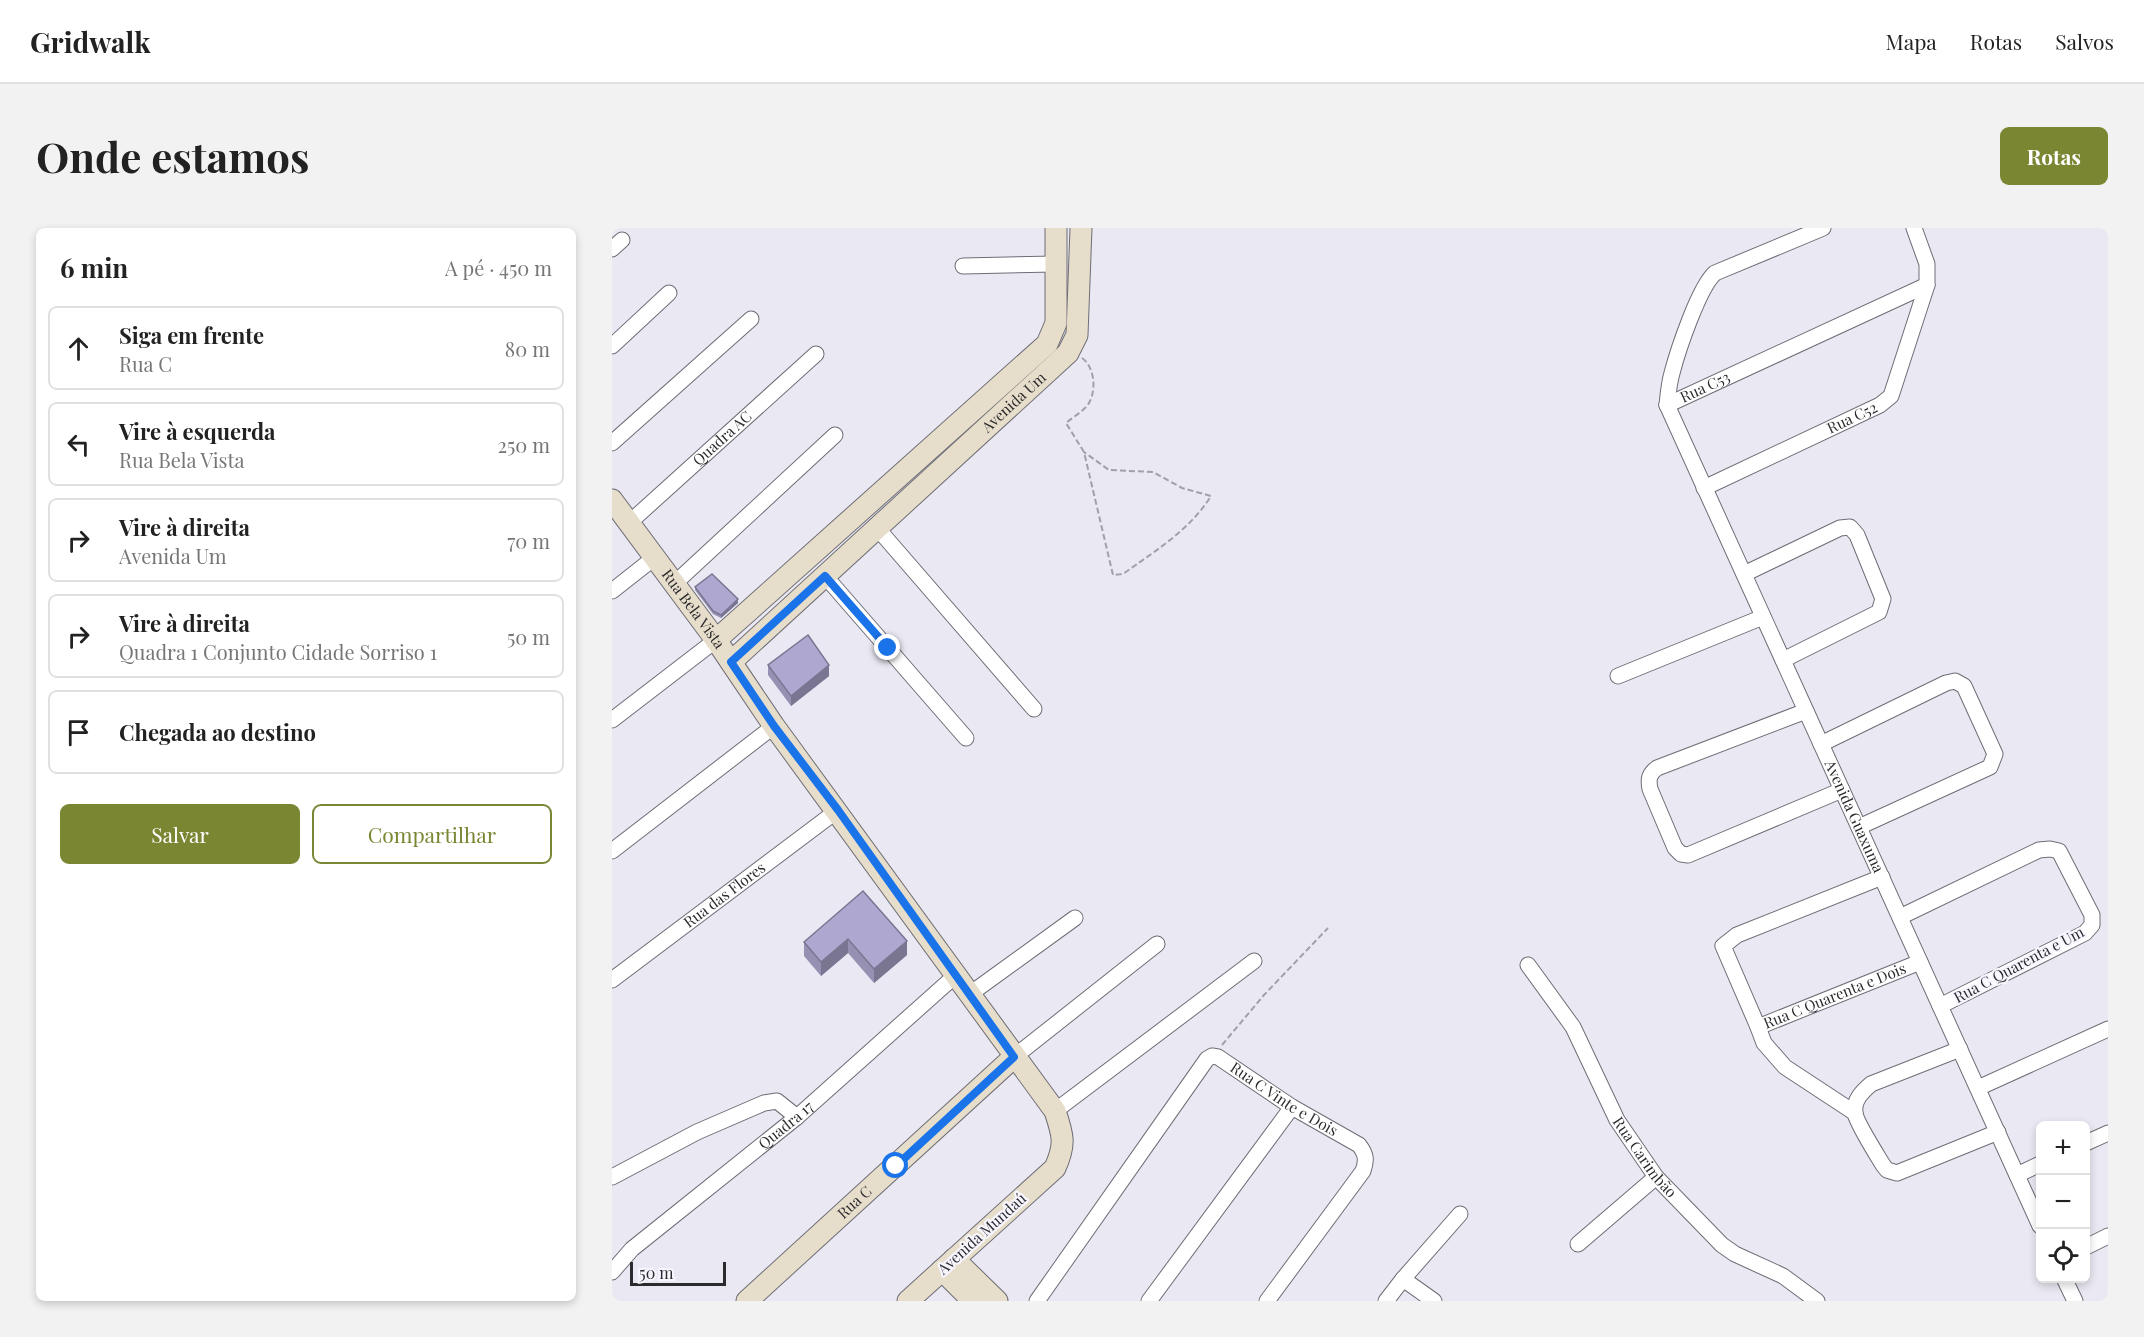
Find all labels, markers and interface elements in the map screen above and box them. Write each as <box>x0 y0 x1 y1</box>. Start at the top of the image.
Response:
text: Gridwalk <box>30 23 151 60</box>
text: Mapa <box>1886 27 1937 55</box>
text: Rotas <box>1970 27 2022 55</box>
text: Salvos <box>2055 27 2114 55</box>
button: Rotas <box>2000 127 2108 185</box>
text: Onde estamos <box>36 128 309 184</box>
text: 6 min <box>60 250 128 285</box>
text: A pé · 450 m <box>445 254 552 281</box>
text: Siga em frente <box>119 320 264 350</box>
icon: ahead <box>62 332 95 365</box>
text: 80 m <box>505 335 550 362</box>
text: Rua C <box>119 350 172 377</box>
street label: Rua C53 <box>1677 366 1733 407</box>
street label: Avenida Um <box>976 367 1050 437</box>
street label: Rua C52 <box>1824 397 1880 438</box>
street label: Quadra AC <box>688 406 756 470</box>
text: Vire à esquerda <box>119 416 276 446</box>
icon: left <box>62 428 95 461</box>
text: 250 m <box>497 431 550 458</box>
text: Rua Bela Vista <box>119 446 244 473</box>
text: Vire à direita <box>119 512 250 542</box>
icon: right <box>62 524 95 557</box>
text: 70 m <box>507 527 550 554</box>
text: Avenida Um <box>119 542 227 569</box>
street label: Rua Bela Vista <box>658 565 730 653</box>
text: Vire à direita <box>119 608 250 638</box>
icon: right <box>62 620 95 653</box>
text: 50 m <box>507 623 550 650</box>
route end <box>874 634 900 660</box>
text: Quadra 1 Conjunto Cidade Sorriso 1 <box>119 638 437 665</box>
icon: arrive <box>62 716 95 749</box>
text: Chegada ao destino <box>119 717 316 747</box>
street label: Avenida Guaxuma <box>1820 756 1889 876</box>
button: Salvar <box>60 804 300 864</box>
button: Compartilhar <box>312 804 552 864</box>
street label: Rua das Flores <box>679 857 769 932</box>
street label: Rua C Quarenta e Um <box>1950 921 2088 1007</box>
street label: Rua C Quarenta e Dois <box>1760 958 1909 1033</box>
street label: Rua C Vinte e Dois <box>1227 1057 1342 1140</box>
street label: Quadra 17 <box>754 1096 817 1153</box>
street label: Rua Carimbão <box>1609 1113 1682 1201</box>
map controls <box>2036 1121 2090 1283</box>
button: + <box>2036 1121 2090 1175</box>
route start <box>882 1152 908 1178</box>
button: − <box>2036 1175 2090 1229</box>
street label: Rua C <box>833 1181 876 1223</box>
street label: Avenida Mundaú <box>932 1188 1030 1279</box>
button: locate <box>2036 1229 2090 1283</box>
scale bar <box>630 1259 726 1286</box>
text: 50 m <box>639 1262 673 1283</box>

